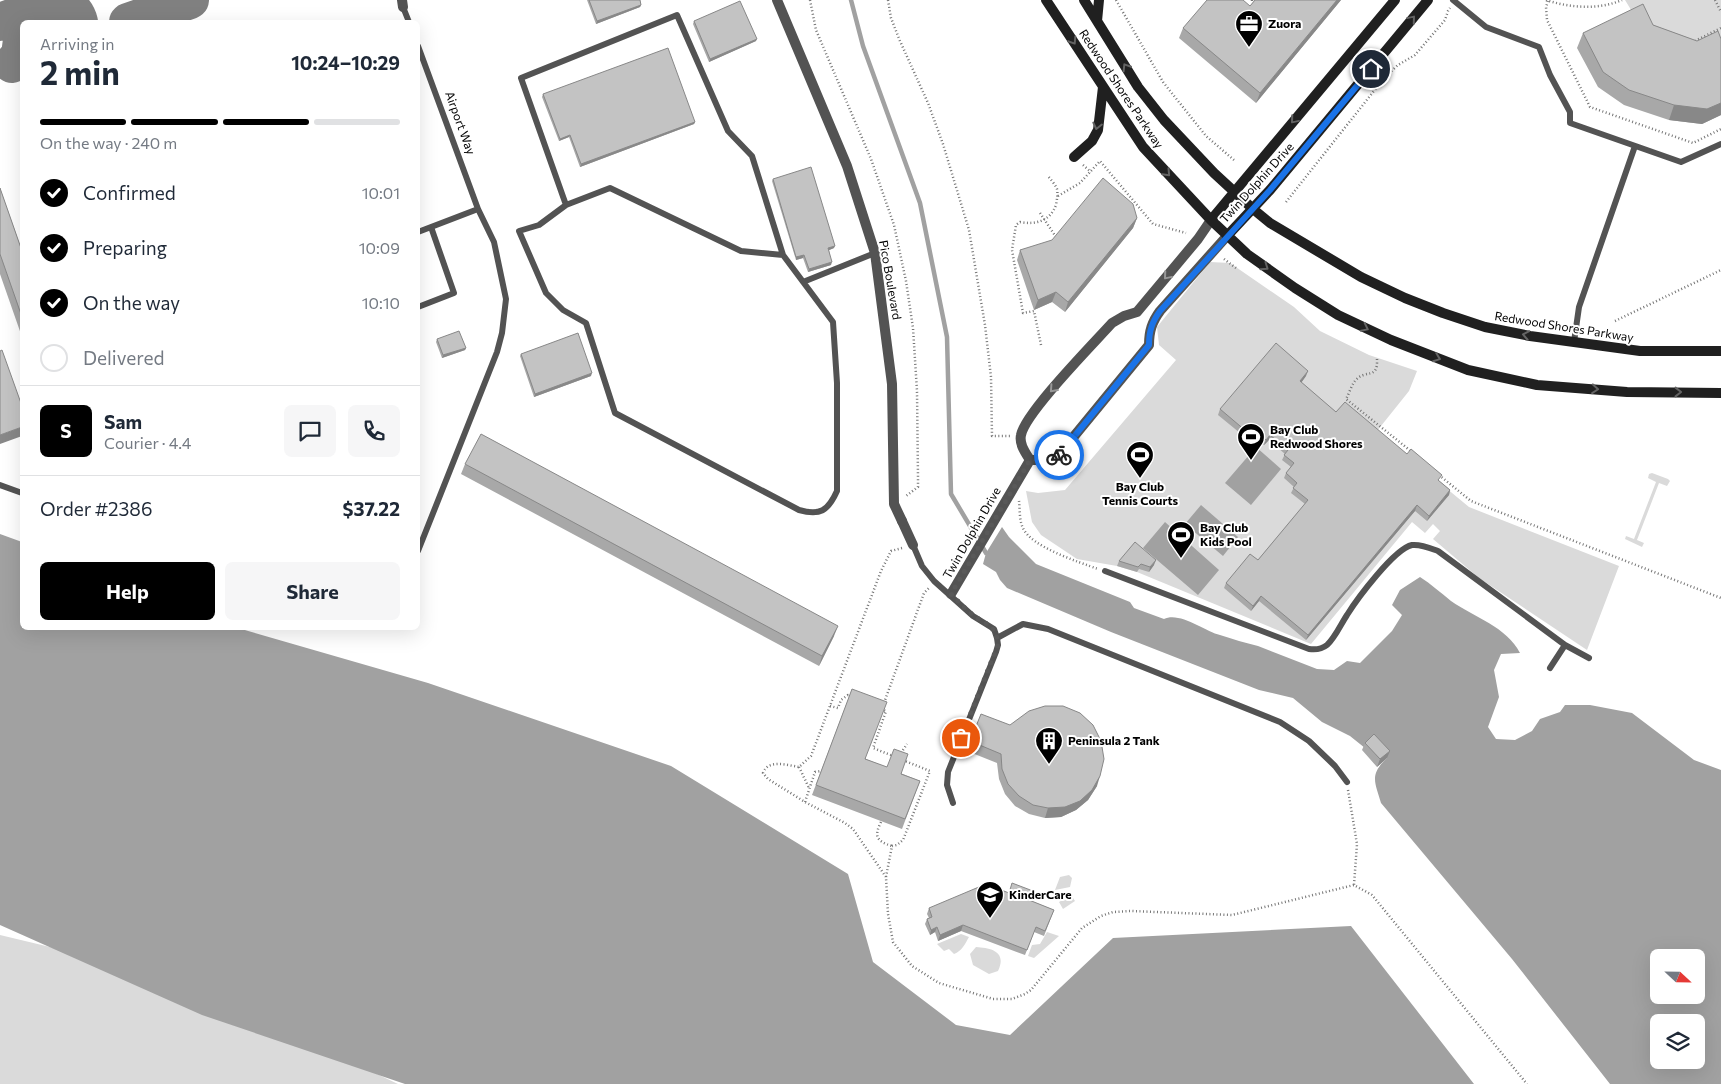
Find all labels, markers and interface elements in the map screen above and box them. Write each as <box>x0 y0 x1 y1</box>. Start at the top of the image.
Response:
office icon: Zuora <box>1234 9 1264 48</box>
place label: Zuora <box>1268 16 1301 30</box>
one-way arrow <box>1406 16 1415 25</box>
street label: Redwood Shores Parkway <box>1077 26 1167 151</box>
text: Arriving in <box>40 34 114 53</box>
one-way arrow <box>1067 35 1076 44</box>
pin <box>1350 48 1392 90</box>
text: 10:24–10:29 <box>291 51 400 74</box>
text: 2 min <box>40 52 120 92</box>
icon: home <box>1357 55 1385 83</box>
one-way arrow <box>1123 63 1132 72</box>
street label: Airport Way <box>443 89 479 156</box>
one-way arrow <box>1291 115 1300 124</box>
one-way arrow <box>1092 122 1103 131</box>
text: On the way · 240 m <box>40 133 177 152</box>
street label: Twin Dolphin Drive <box>1217 139 1296 225</box>
one-way arrow <box>1161 167 1170 176</box>
icon: check <box>40 179 68 207</box>
text: Confirmed <box>83 181 176 204</box>
text: 10:01 <box>362 183 400 202</box>
icon: check <box>40 234 68 262</box>
text: Preparing <box>83 236 167 259</box>
text: 10:09 <box>359 238 400 257</box>
street label: Pico Boulevard <box>877 239 905 321</box>
one-way arrow <box>1259 261 1269 270</box>
one-way arrow <box>1164 270 1172 279</box>
icon: check <box>40 289 68 317</box>
text: On the way <box>83 291 180 314</box>
text: 10:10 <box>362 293 400 312</box>
street label: Redwood Shores Parkway <box>1494 308 1635 344</box>
one-way arrow <box>1360 321 1369 332</box>
one-way arrow <box>1521 330 1530 341</box>
text: Delivered <box>83 346 164 369</box>
one-way arrow <box>1432 352 1440 362</box>
one-way arrow <box>1050 384 1059 393</box>
one-way arrow <box>1591 384 1599 395</box>
one-way arrow <box>1674 387 1682 397</box>
button: chat <box>284 405 336 457</box>
button: phone <box>348 405 400 457</box>
text: Sam <box>104 410 142 433</box>
text: S <box>60 419 72 442</box>
sports icon: Bay Club Redwood Shores <box>1236 422 1266 461</box>
place label: Bay Club Redwood Shores <box>1270 422 1363 450</box>
courier <box>1034 430 1084 480</box>
text: Courier · 4.4 <box>104 433 191 452</box>
sports icon: Bay Club Tennis Courts <box>1125 440 1155 479</box>
icon: bike <box>1045 441 1073 469</box>
place label: Bay Club Tennis Courts <box>1102 479 1178 507</box>
street label: Twin Dolphin Drive <box>939 484 1003 581</box>
text: Order #2386 <box>40 497 152 520</box>
text: $37.22 <box>343 497 400 520</box>
sports icon: Bay Club Kids Pool <box>1166 520 1196 559</box>
place label: Bay Club Kids Pool <box>1200 520 1252 548</box>
button: Help <box>40 562 215 620</box>
button: Share <box>225 562 400 620</box>
pin <box>940 717 982 759</box>
icon: bag <box>947 724 975 752</box>
building icon: Peninsula 2 Tank <box>1034 726 1064 765</box>
place label: Peninsula 2 Tank <box>1068 733 1160 747</box>
school or university icon: KinderCare <box>975 880 1005 919</box>
place label: KinderCare <box>1009 887 1072 901</box>
north arrow <box>1650 949 1705 1004</box>
map controls <box>1650 949 1705 1069</box>
button: layers <box>1650 1014 1705 1069</box>

